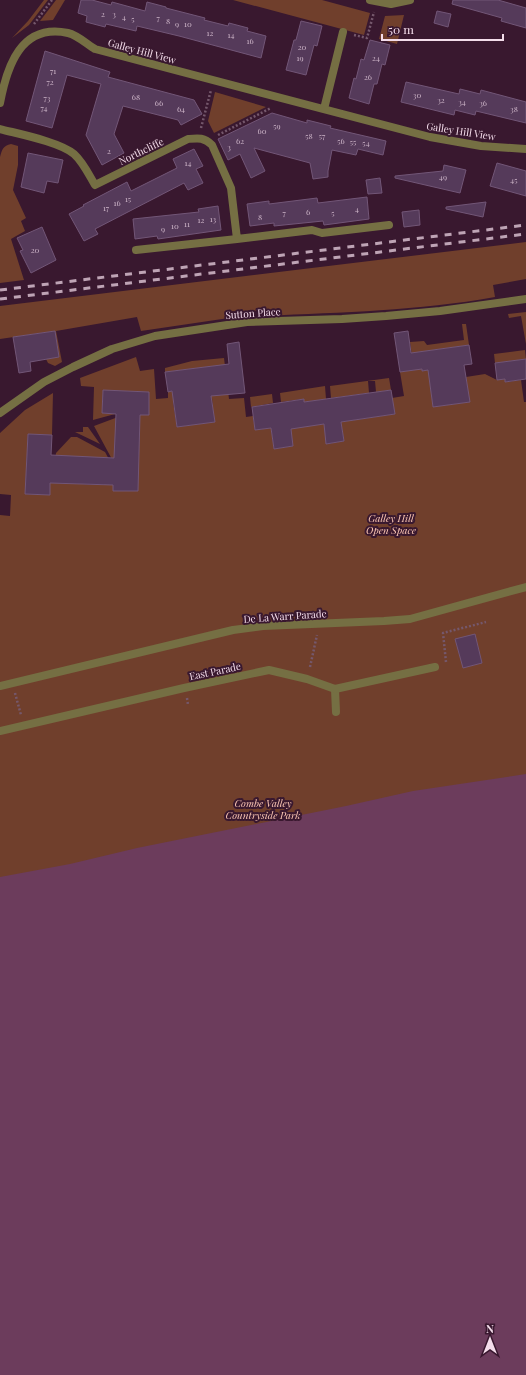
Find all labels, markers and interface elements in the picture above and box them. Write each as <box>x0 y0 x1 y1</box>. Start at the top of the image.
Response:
house number: 2 <box>101 8 105 19</box>
house number: 3 <box>112 8 116 19</box>
house number: 4 <box>122 11 126 22</box>
house number: 7 <box>156 12 160 23</box>
house number: 5 <box>131 13 135 24</box>
house number: 8 <box>166 15 170 26</box>
scale bar <box>382 16 503 42</box>
house number: 9 <box>175 18 179 29</box>
house number: 10 <box>184 18 192 29</box>
text: 50 m <box>388 21 414 37</box>
house number: 12 <box>207 27 214 38</box>
house number: 14 <box>228 29 234 40</box>
street label: Galley Hill View <box>106 35 178 67</box>
house number: 16 <box>246 35 254 46</box>
house number: 20 <box>298 41 307 52</box>
house number: 19 <box>296 52 304 63</box>
house number: 24 <box>372 52 380 63</box>
house number: 71 <box>50 65 56 76</box>
house number: 26 <box>364 71 372 82</box>
house number: 72 <box>46 76 54 87</box>
house number: 30 <box>413 89 421 100</box>
house number: 68 <box>132 91 140 102</box>
house number: 73 <box>44 92 51 103</box>
house number: 32 <box>437 94 445 105</box>
house number: 34 <box>458 96 466 107</box>
house number: 66 <box>155 97 163 108</box>
house number: 36 <box>479 97 487 108</box>
house number: 74 <box>41 102 48 113</box>
house number: 64 <box>177 103 185 114</box>
house number: 38 <box>510 103 518 114</box>
street label: Galley Hill View <box>425 119 497 143</box>
house number: 59 <box>273 120 281 131</box>
house number: 60 <box>258 125 267 136</box>
house number: 58 <box>305 130 313 141</box>
house number: 57 <box>319 130 326 141</box>
street label: Northcliffe <box>116 134 166 168</box>
house number: 62 <box>236 135 244 146</box>
house number: 56 <box>337 135 345 146</box>
house number: 55 <box>350 136 356 147</box>
house number: 54 <box>362 137 370 148</box>
house number: 3 <box>227 141 231 152</box>
house number: 2 <box>107 145 111 156</box>
house number: 14 <box>185 157 191 168</box>
house number: 49 <box>439 171 447 182</box>
house number: 45 <box>510 174 518 185</box>
house number: 15 <box>125 193 131 204</box>
house number: 16 <box>113 197 121 208</box>
house number: 17 <box>103 202 110 213</box>
house number: 4 <box>355 203 359 214</box>
house number: 6 <box>306 206 310 217</box>
house number: 7 <box>282 207 286 218</box>
house number: 5 <box>331 207 335 218</box>
house number: 8 <box>258 211 262 222</box>
house number: 13 <box>210 213 217 224</box>
house number: 12 <box>198 214 205 225</box>
house number: 11 <box>184 218 190 229</box>
house number: 10 <box>171 220 179 231</box>
house number: 9 <box>161 223 165 234</box>
house number: 20 <box>31 244 40 255</box>
street label: Sutton Place <box>225 304 281 322</box>
park label: Galley Hill Open Space <box>366 511 417 537</box>
street label: De La Warr Parade <box>243 606 327 626</box>
street label: East Parade <box>188 659 242 683</box>
park label: Combe Valley Countryside Park <box>226 796 300 822</box>
north arrow <box>470 1319 510 1359</box>
text: N <box>486 1321 494 1336</box>

